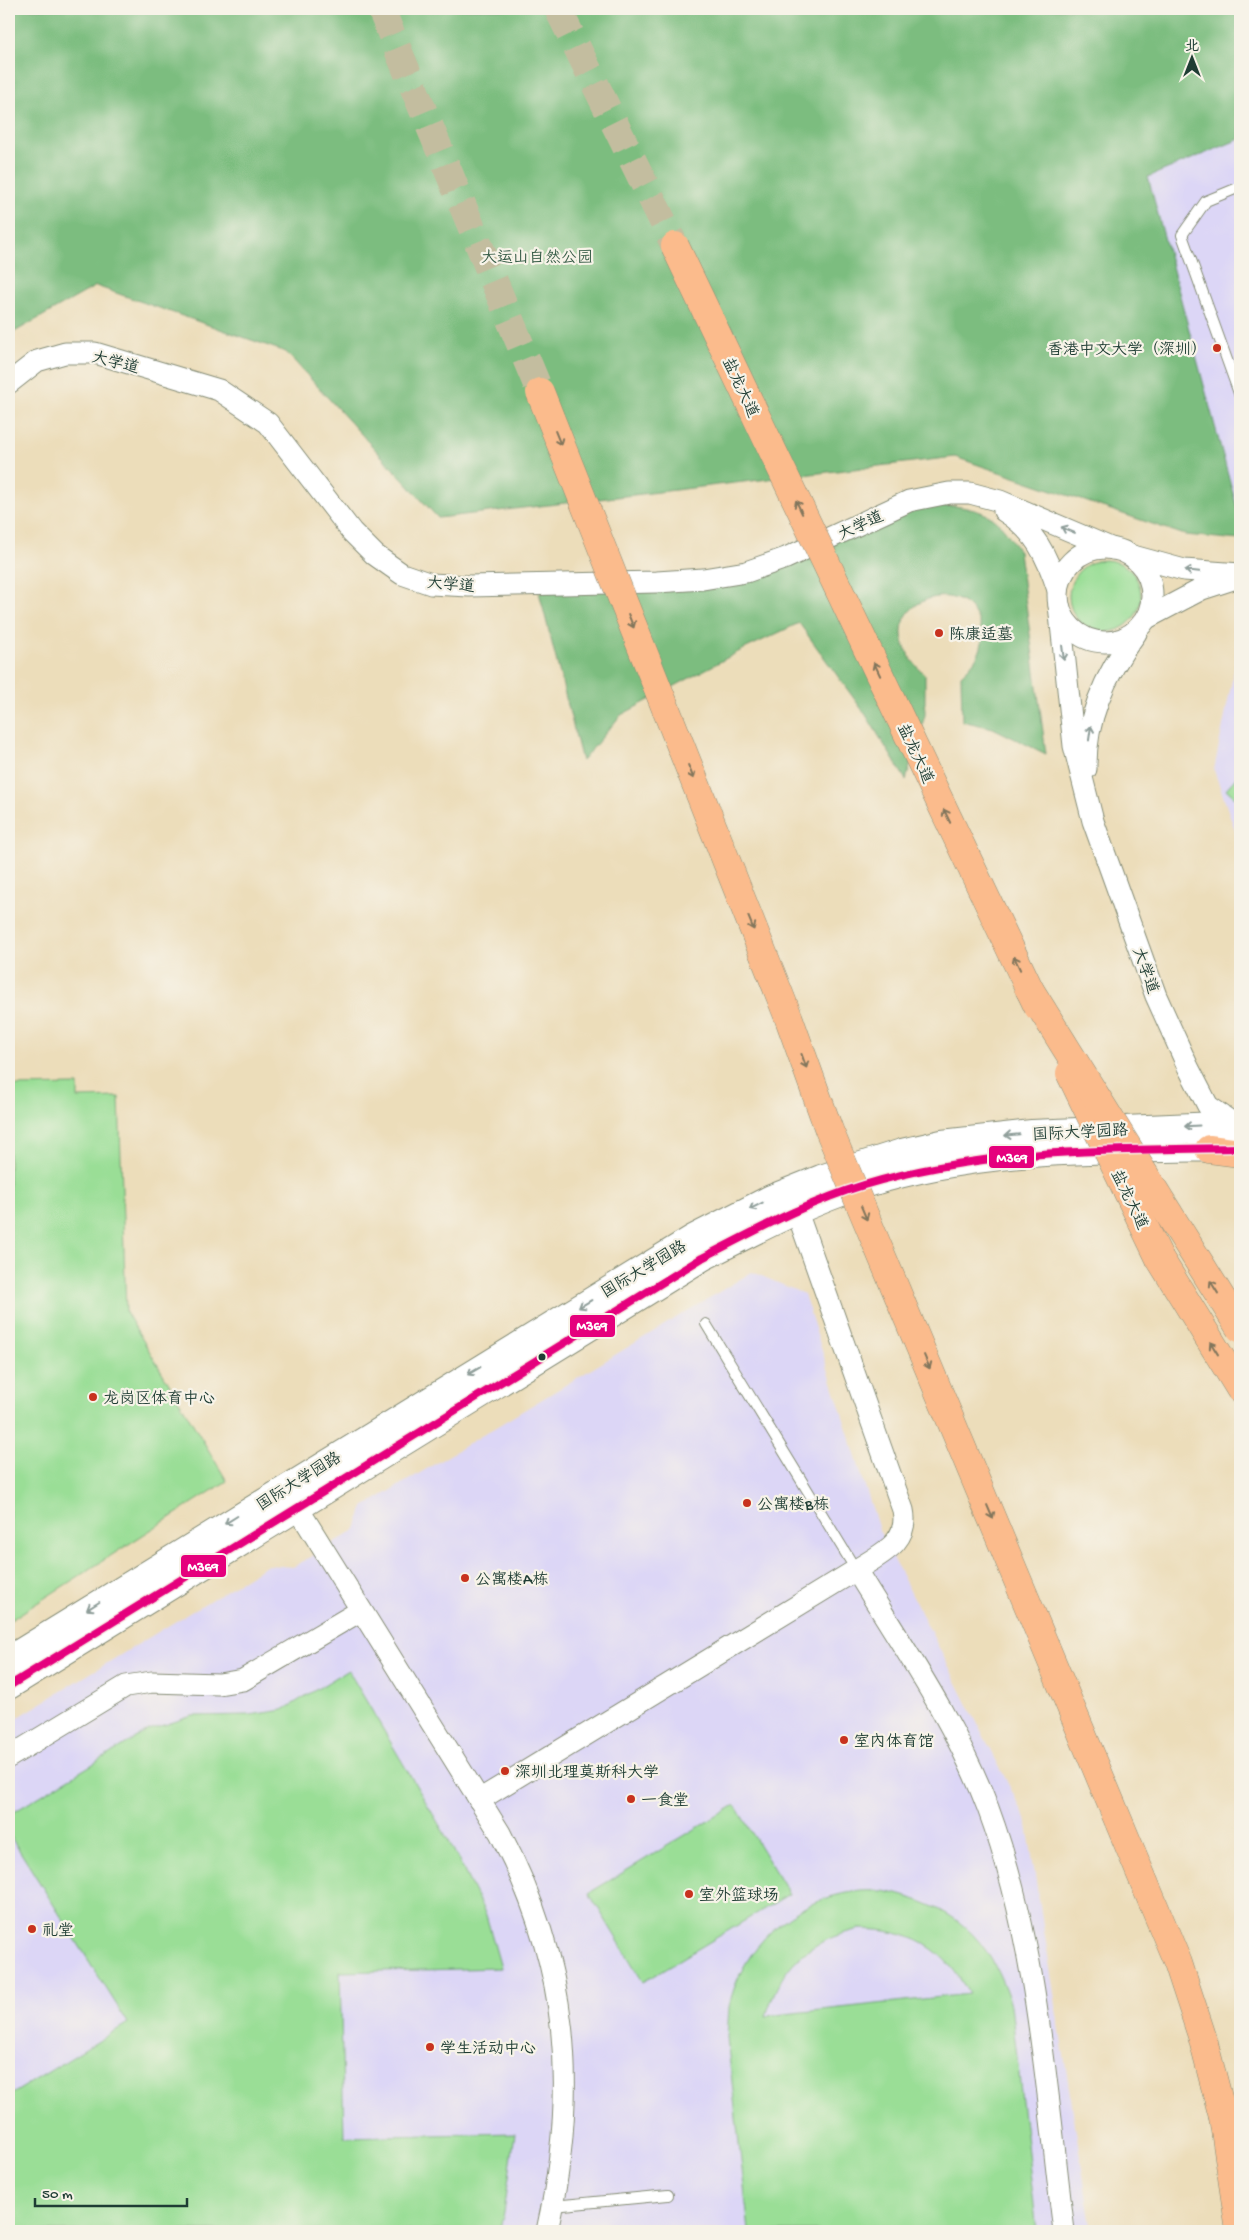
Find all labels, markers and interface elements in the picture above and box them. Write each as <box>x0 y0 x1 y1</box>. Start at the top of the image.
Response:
north arrow <box>1166 32 1216 82</box>
text: 北 <box>1185 39 1199 56</box>
park label: 大运山自然公园 <box>481 248 593 269</box>
place label: 香港中文大学（深圳） <box>1047 340 1207 361</box>
marker: 香港中文大学（深圳） <box>1211 342 1223 354</box>
street label: 大学道 <box>90 348 141 379</box>
street label: 盐龙大道 <box>717 355 762 422</box>
one-way arrow <box>553 430 563 445</box>
one-way arrow <box>794 500 804 515</box>
street label: 大学道 <box>835 508 887 546</box>
one-way arrow <box>1061 524 1076 534</box>
one-way arrow <box>1184 566 1200 575</box>
street label: 大学道 <box>426 574 476 598</box>
one-way arrow <box>626 613 636 628</box>
place label: 陈康适墓 <box>949 625 1013 646</box>
marker: 陈康适墓 <box>933 627 945 639</box>
one-way arrow <box>1058 645 1068 661</box>
one-way arrow <box>872 662 881 677</box>
street label: 盐龙大道 <box>892 721 937 788</box>
one-way arrow <box>1085 725 1095 741</box>
one-way arrow <box>687 764 696 779</box>
one-way arrow <box>942 809 951 824</box>
one-way arrow <box>747 915 756 930</box>
street label: 大学道 <box>1127 945 1162 997</box>
one-way arrow <box>1011 955 1021 970</box>
one-way arrow <box>800 1053 809 1069</box>
street label: 国际大学园路 <box>1032 1120 1129 1146</box>
one-way arrow <box>1184 1121 1200 1130</box>
one-way arrow <box>1004 1130 1020 1140</box>
line badge: M369 <box>988 1145 1035 1169</box>
text: M369 <box>996 1151 1028 1168</box>
street label: 盐龙大道 <box>1105 1167 1151 1233</box>
one-way arrow <box>748 1201 763 1211</box>
one-way arrow <box>860 1204 869 1220</box>
street label: 国际大学园路 <box>598 1236 691 1304</box>
one-way arrow <box>1209 1281 1219 1295</box>
one-way arrow <box>578 1300 592 1310</box>
line badge: M369 <box>569 1314 616 1338</box>
text: M369 <box>576 1319 608 1336</box>
one-way arrow <box>1209 1341 1219 1355</box>
unlabelled marker <box>537 1352 547 1362</box>
one-way arrow <box>922 1354 932 1369</box>
one-way arrow <box>468 1367 482 1377</box>
place label: 龙岗区体育中心 <box>103 1389 215 1410</box>
marker: 龙岗区体育中心 <box>87 1391 99 1403</box>
street label: 国际大学园路 <box>253 1448 346 1516</box>
place label: 公寓楼B栋 <box>757 1495 829 1516</box>
marker: 公寓楼B栋 <box>741 1497 753 1509</box>
one-way arrow <box>985 1504 995 1519</box>
one-way arrow <box>225 1516 239 1526</box>
line badge: M369 <box>180 1554 227 1578</box>
text: M369 <box>187 1560 219 1577</box>
place label: 公寓楼A栋 <box>475 1570 548 1591</box>
marker: 公寓楼A栋 <box>459 1572 471 1584</box>
one-way arrow <box>87 1602 101 1612</box>
place label: 室内体育馆 <box>854 1732 934 1753</box>
marker: 室内体育馆 <box>838 1734 850 1746</box>
place label: 深圳北理莫斯科大学 <box>515 1763 659 1784</box>
marker: 深圳北理莫斯科大学 <box>499 1765 511 1777</box>
place label: 一食堂 <box>641 1791 689 1812</box>
marker: 一食堂 <box>625 1793 637 1805</box>
place label: 室外篮球场 <box>699 1886 779 1907</box>
marker: 室外篮球场 <box>683 1888 695 1900</box>
place label: 礼堂 <box>42 1922 74 1942</box>
marker: 礼堂 <box>26 1923 38 1935</box>
place label: 学生活动中心 <box>440 2039 536 2060</box>
marker: 学生活动中心 <box>424 2041 436 2053</box>
scale bar <box>35 2175 188 2207</box>
text: 50 m <box>42 2186 73 2204</box>

